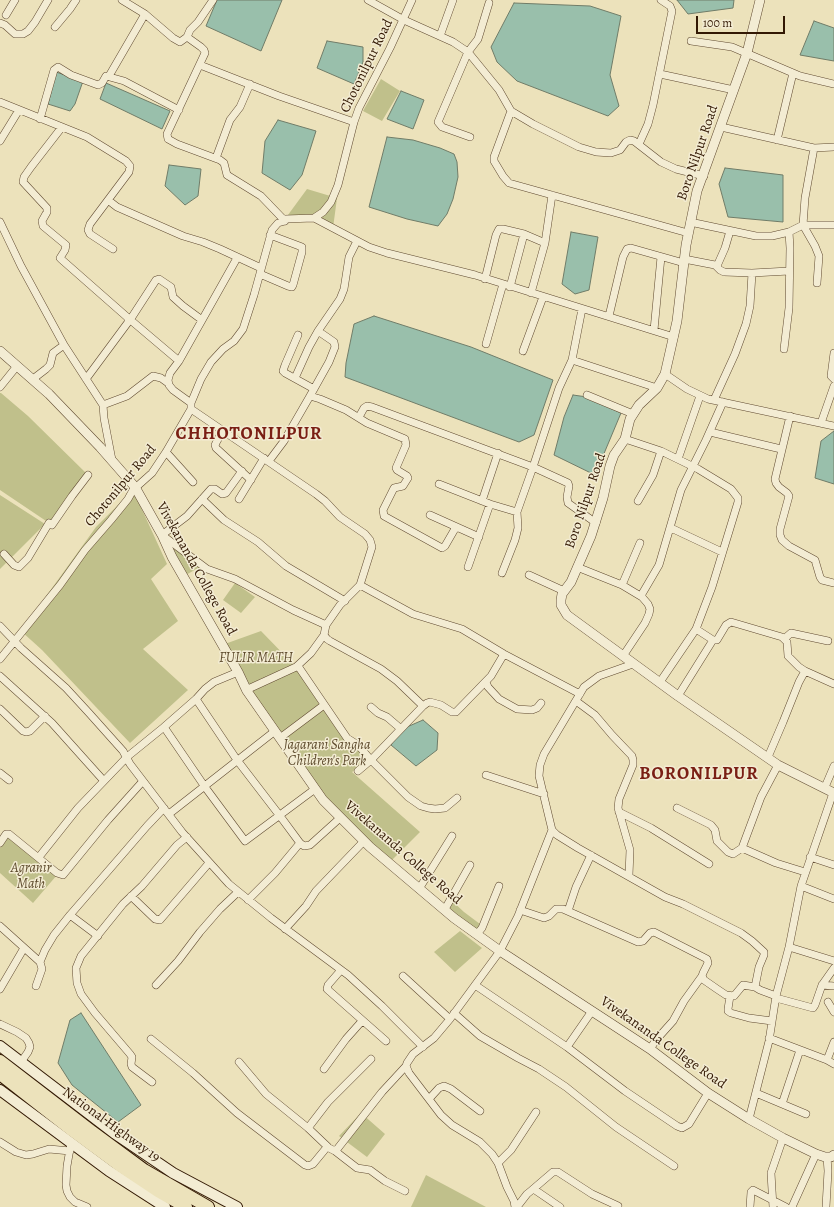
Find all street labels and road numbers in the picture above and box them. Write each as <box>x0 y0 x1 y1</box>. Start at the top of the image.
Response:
street label: Chotonilpur Road <box>337 16 397 116</box>
street label: Boro Nilpur Road <box>674 103 722 203</box>
street label: Chotonilpur Road <box>82 441 160 531</box>
street label: Boro Nilpur Road <box>562 451 610 551</box>
street label: Vivekananda College Road <box>152 499 240 639</box>
street label: Vivekananda College Road <box>341 798 465 908</box>
street label: Vivekananda College Road <box>597 993 729 1093</box>
street label: National Highway 19 <box>59 1084 163 1166</box>

